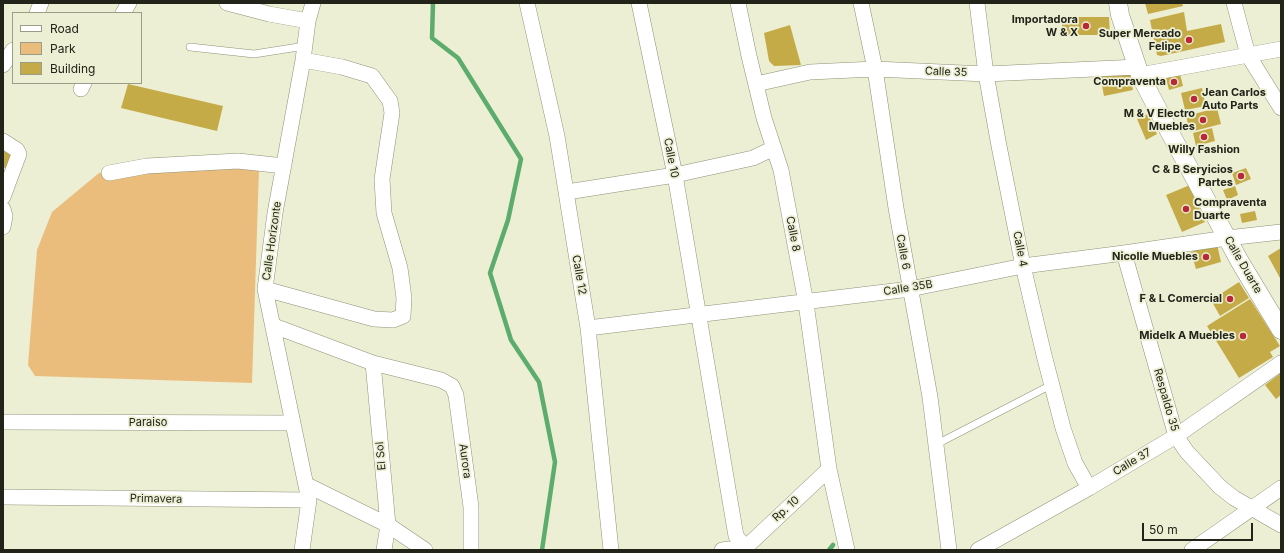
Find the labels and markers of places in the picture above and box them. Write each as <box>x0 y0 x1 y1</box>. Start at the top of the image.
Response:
place label: Importadora W & X <box>1012 13 1078 39</box>
marker: Importadora W & X <box>1081 21 1091 31</box>
place label: Super Mercado Felipe <box>1099 27 1181 53</box>
marker: Super Mercado Felipe <box>1184 35 1194 45</box>
place label: Compraventa <box>1093 75 1166 89</box>
marker: Compraventa <box>1169 77 1179 87</box>
place label: Jean Carlos Auto Parts <box>1202 86 1266 112</box>
marker: Jean Carlos Auto Parts <box>1189 94 1199 104</box>
place label: M & V Electro Muebles <box>1124 107 1195 133</box>
marker: M & V Electro Muebles <box>1198 115 1208 125</box>
marker: Willy Fashion <box>1199 132 1209 142</box>
place label: Willy Fashion <box>1168 143 1240 157</box>
place label: C & B Seryicios Partes <box>1152 163 1233 189</box>
marker: C & B Seryicios Partes <box>1236 171 1246 181</box>
place label: Compraventa Duarte <box>1194 196 1267 222</box>
marker: Compraventa Duarte <box>1181 204 1191 214</box>
place label: Nicolle Muebles <box>1112 250 1198 264</box>
marker: Nicolle Muebles <box>1201 252 1211 262</box>
place label: F & L Comercial <box>1140 292 1222 306</box>
marker: F & L Comercial <box>1225 294 1235 304</box>
place label: Midelk A Muebles <box>1139 329 1235 343</box>
marker: Midelk A Muebles <box>1238 331 1248 341</box>

